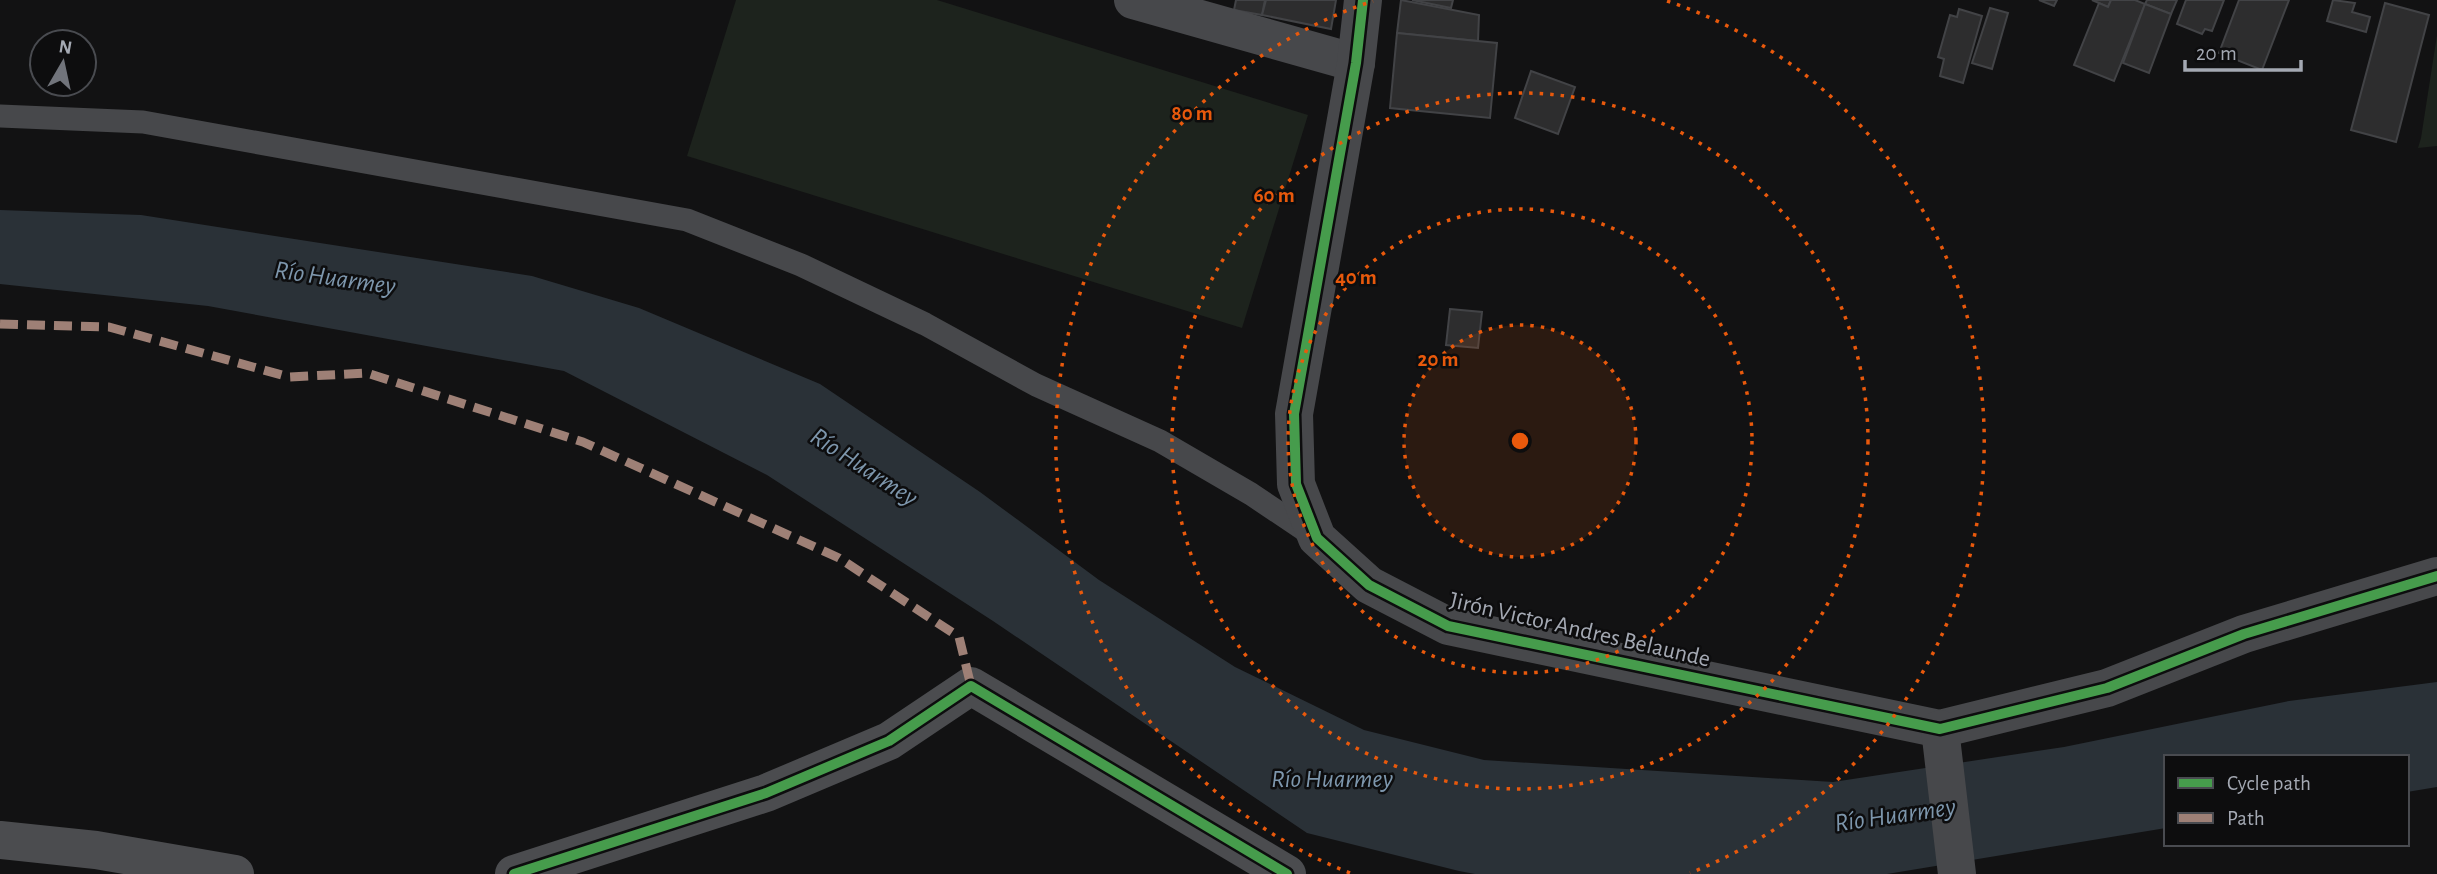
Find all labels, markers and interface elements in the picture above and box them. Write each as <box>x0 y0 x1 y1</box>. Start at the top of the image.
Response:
north arrow <box>28 28 98 98</box>
scale bar <box>2185 28 2300 72</box>
text: N <box>57 37 73 58</box>
text: 20 m <box>2196 43 2237 64</box>
text: 80 m <box>1171 103 1213 124</box>
text: 60 m <box>1253 185 1295 206</box>
water label: Río Huarmey <box>273 257 397 299</box>
text: 40 m <box>1335 267 1377 288</box>
text: 20 m <box>1418 349 1458 370</box>
water label: Río Huarmey <box>806 423 922 511</box>
centre of rings <box>1508 429 1532 453</box>
street label: Jirón Victor Andres Belaunde <box>1447 588 1713 672</box>
legend <box>2164 755 2409 846</box>
water label: Río Huarmey <box>1271 766 1393 792</box>
text: Cycle path <box>2227 773 2311 794</box>
water label: Río Huarmey <box>1833 794 1957 836</box>
text: Path <box>2227 808 2265 829</box>

